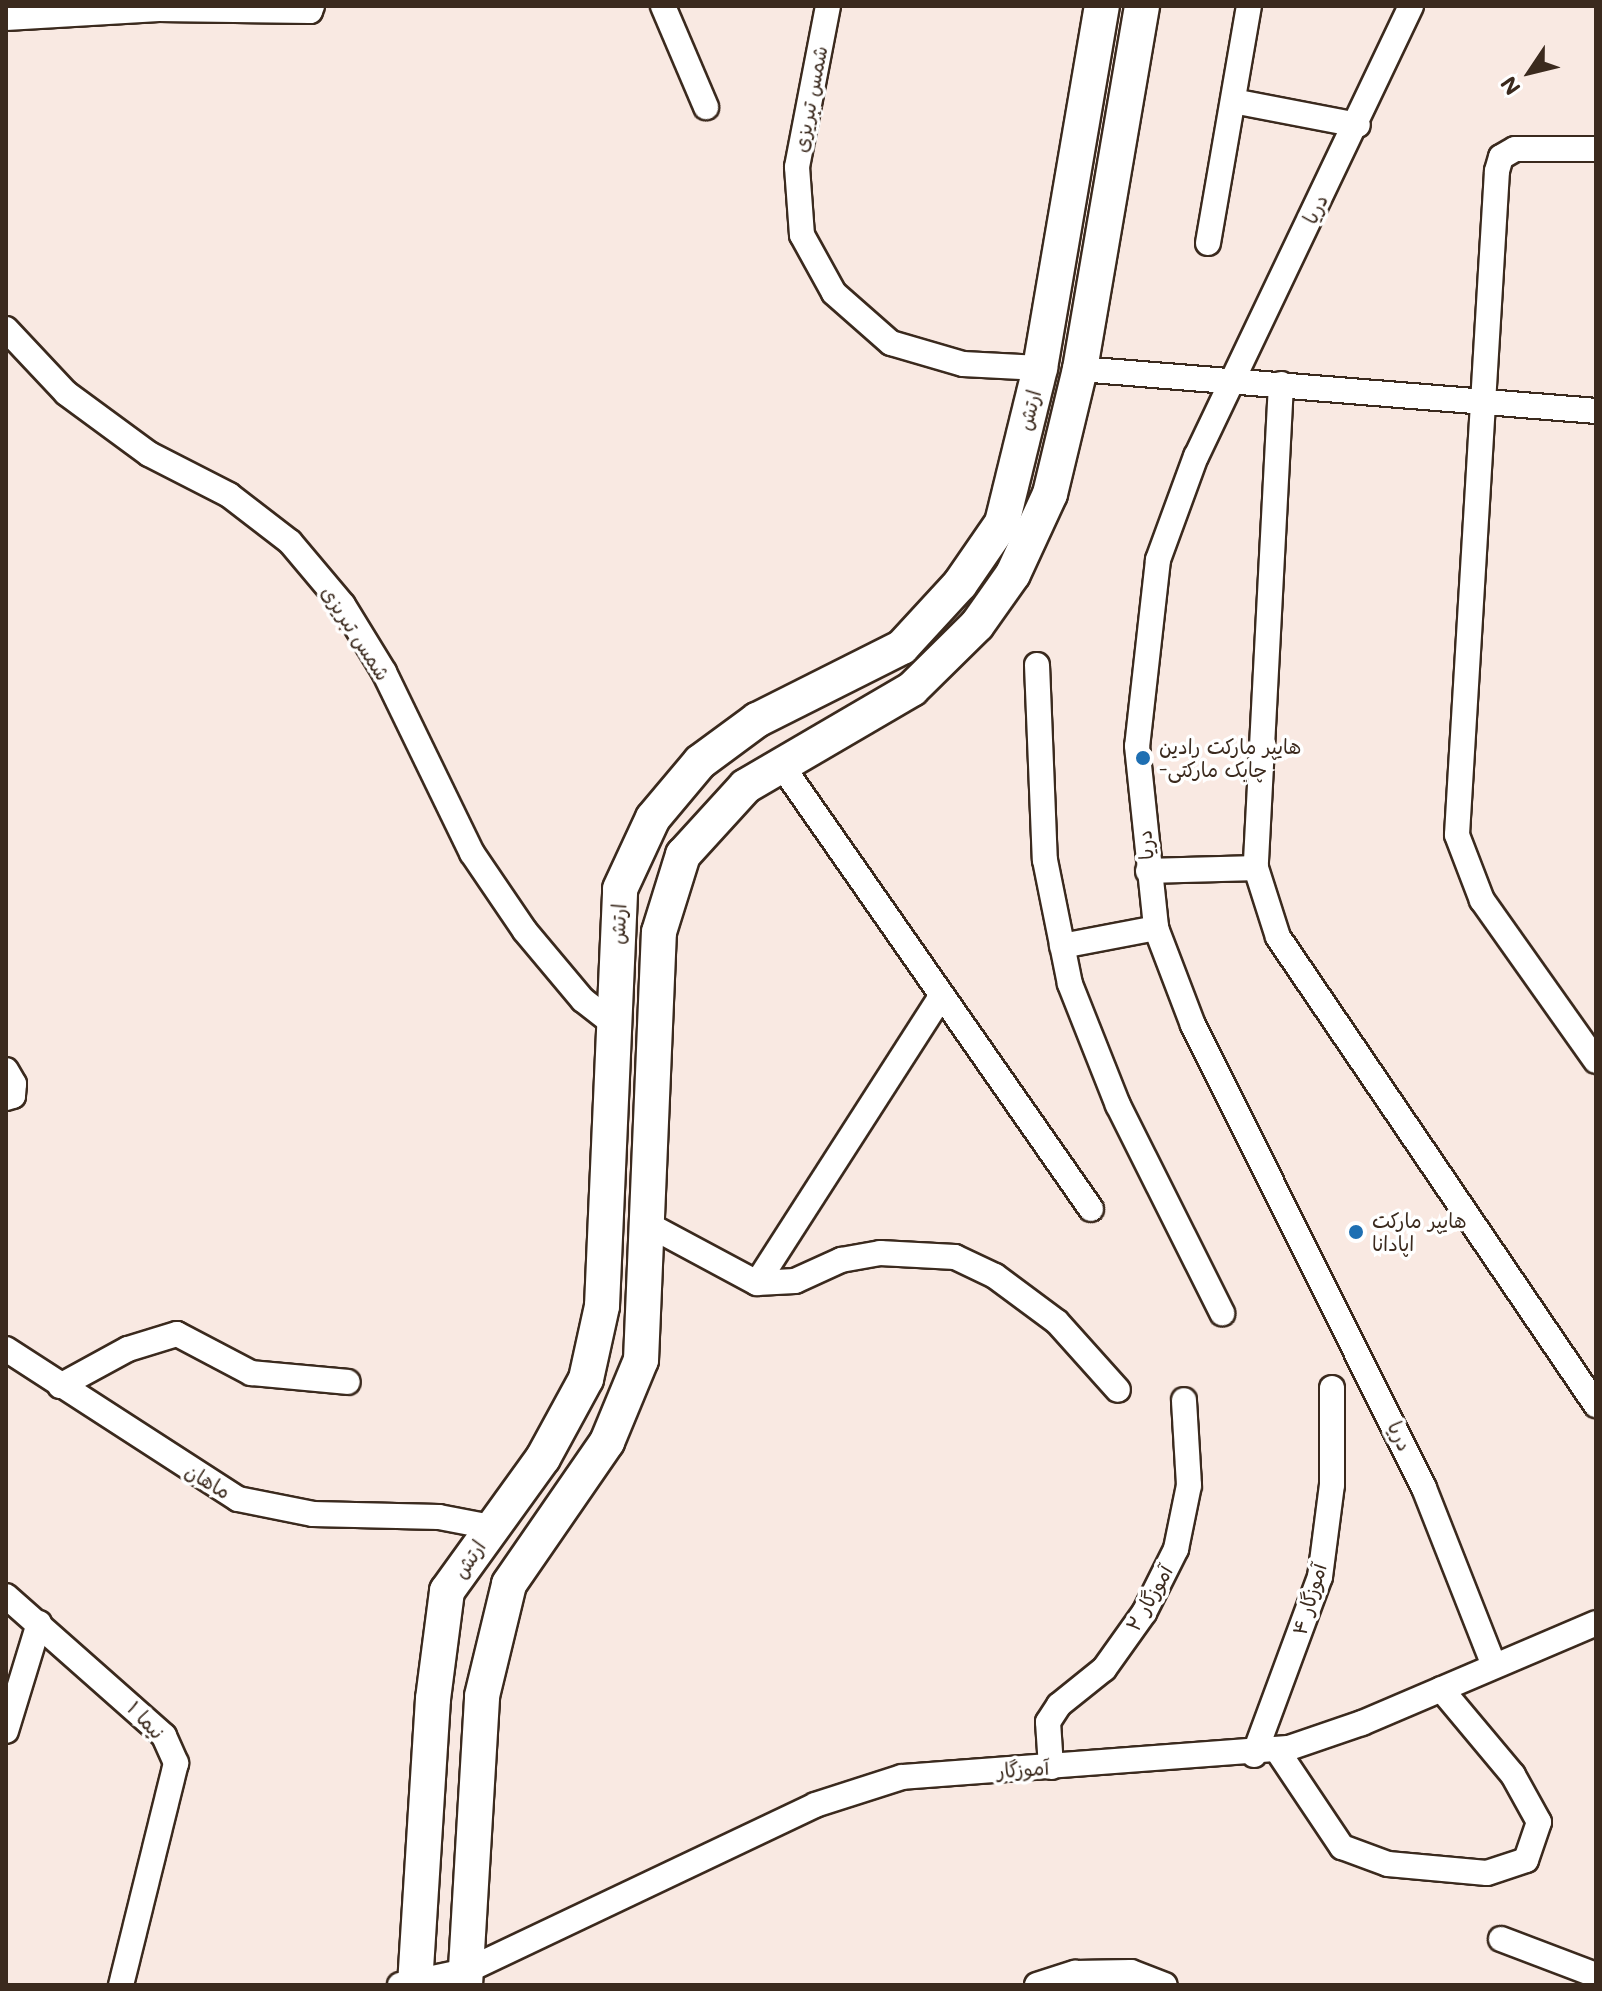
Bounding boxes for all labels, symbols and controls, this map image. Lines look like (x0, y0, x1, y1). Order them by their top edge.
north arrow (1490, 32, 1570, 112)
street label: شمس تبریزی (788, 44, 832, 154)
text: N (1493, 71, 1527, 101)
street label: دریا (1298, 190, 1332, 228)
street label: ارتش (1012, 387, 1046, 433)
street label: شمس تبریزی (317, 581, 395, 685)
place label: هایپر مارکت رادین -چابک مارکتی (1159, 734, 1301, 781)
marker: هایپر مارکت رادین -چابک مارکتی (1134, 749, 1152, 767)
street label: دریا (1132, 829, 1158, 861)
street label: ارتش (605, 903, 631, 945)
place label: هایپر مارکت اپادانا (1372, 1208, 1466, 1255)
marker: هایپر مارکت اپادانا (1347, 1223, 1365, 1241)
street label: دریا (1383, 1417, 1417, 1455)
street label: ماهان (181, 1458, 235, 1504)
street label: ارتش (448, 1535, 490, 1583)
street label: آموزگار ۴ (1287, 1560, 1331, 1638)
street label: آموزگار ۲ (1121, 1561, 1177, 1635)
street label: نیما ۱ (122, 1696, 170, 1744)
street label: آموزگار (996, 1755, 1050, 1783)

